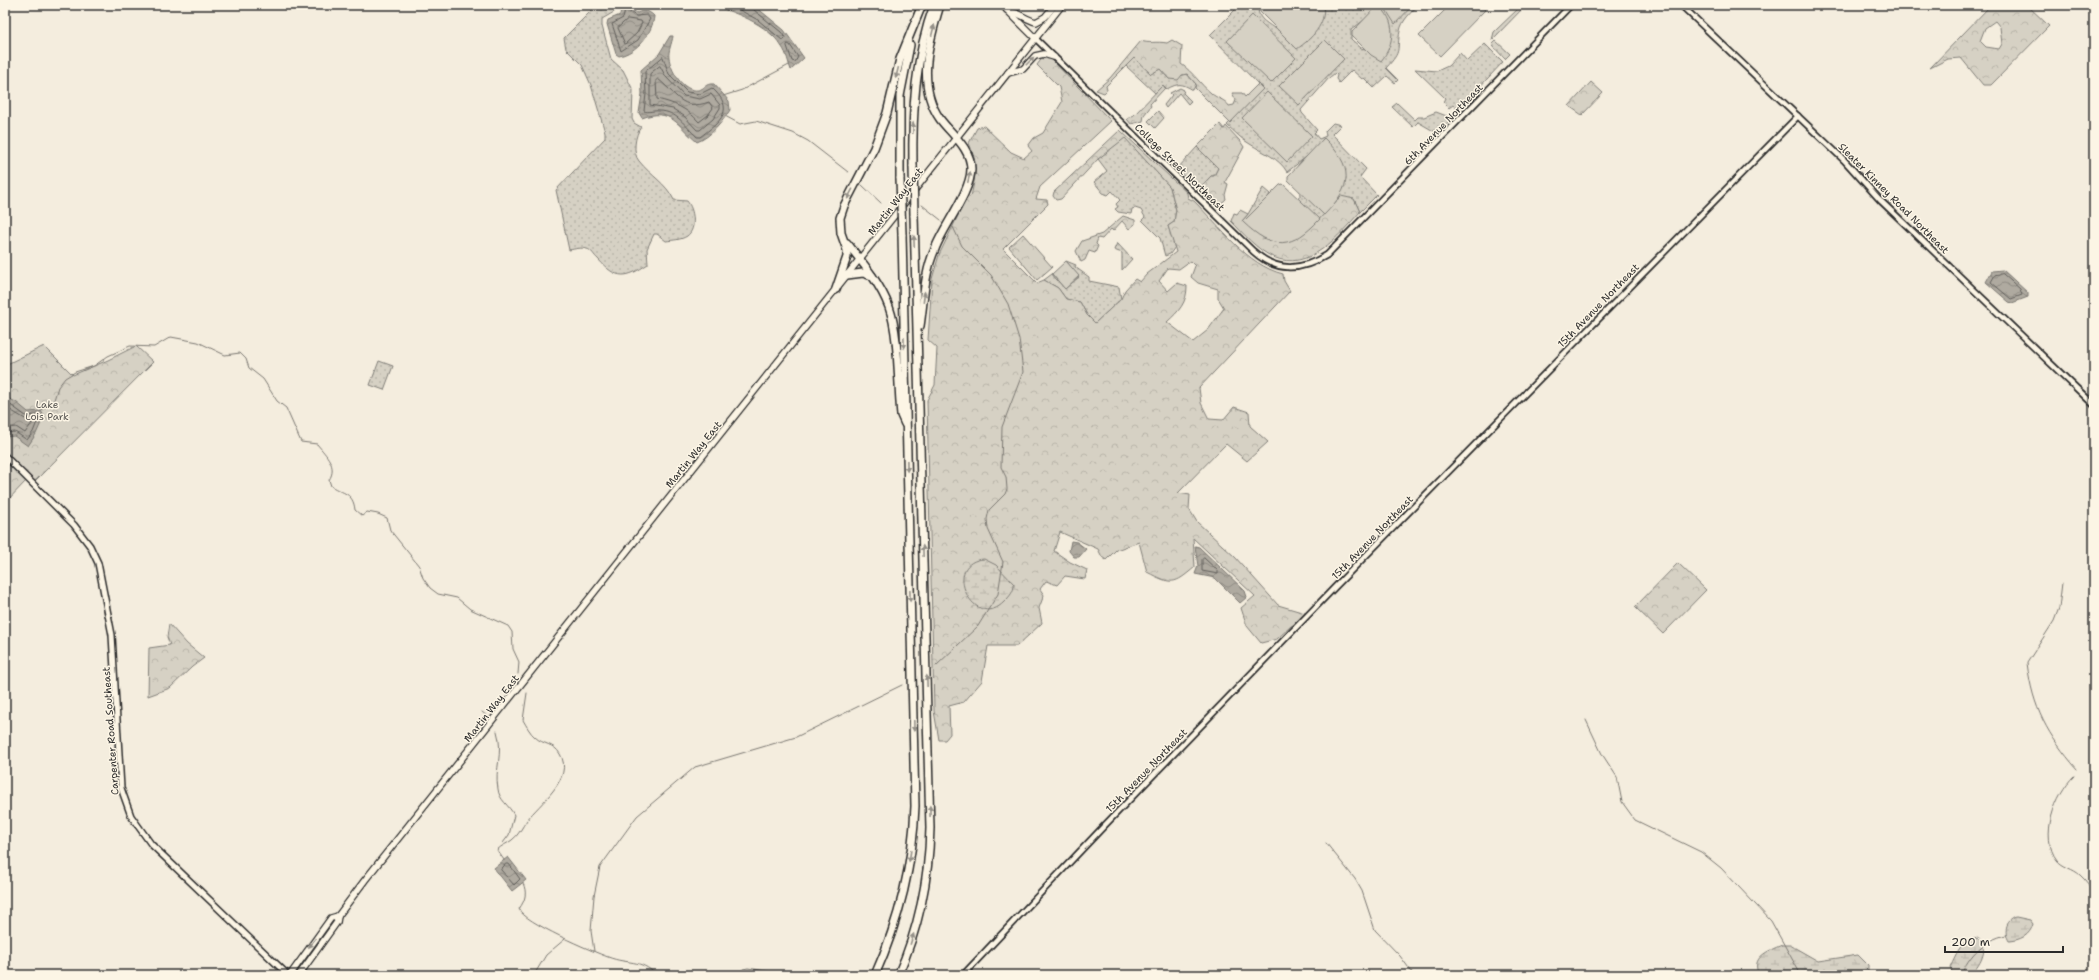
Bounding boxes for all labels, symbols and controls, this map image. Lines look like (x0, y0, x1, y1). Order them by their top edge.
one-way arrow (931, 24, 937, 37)
one-way arrow (1025, 56, 1035, 65)
one-way arrow (893, 67, 899, 80)
street label: 6th Avenue Northeast (1401, 81, 1486, 168)
street label: College Street Northeast (1132, 121, 1227, 214)
one-way arrow (910, 122, 917, 134)
street label: Sleater Kinney Road Northeast (1836, 140, 1952, 256)
street label: Martin Way East (865, 165, 926, 238)
one-way arrow (967, 171, 973, 183)
one-way arrow (847, 188, 853, 200)
one-way arrow (911, 235, 918, 247)
street label: 15th Avenue Northeast (1555, 261, 1642, 350)
one-way arrow (921, 291, 927, 304)
one-way arrow (901, 337, 907, 350)
park label: Lake Lois Park (25, 398, 69, 423)
street label: Martin Way East (662, 418, 724, 490)
one-way arrow (904, 460, 910, 473)
street label: 15th Avenue Northeast (1329, 493, 1416, 582)
one-way arrow (920, 544, 926, 557)
one-way arrow (907, 590, 914, 602)
street label: Carpenter Road Southeast (100, 666, 121, 795)
street label: Martin Way East (461, 672, 522, 745)
one-way arrow (923, 675, 930, 687)
one-way arrow (911, 720, 917, 733)
street label: 15th Avenue Northeast (1103, 726, 1190, 815)
one-way arrow (927, 804, 933, 817)
one-way arrow (907, 850, 913, 862)
scale bar (1945, 928, 2063, 954)
one-way arrow (909, 932, 915, 944)
text: 200 m (1951, 934, 1990, 950)
one-way arrow (308, 938, 316, 948)

